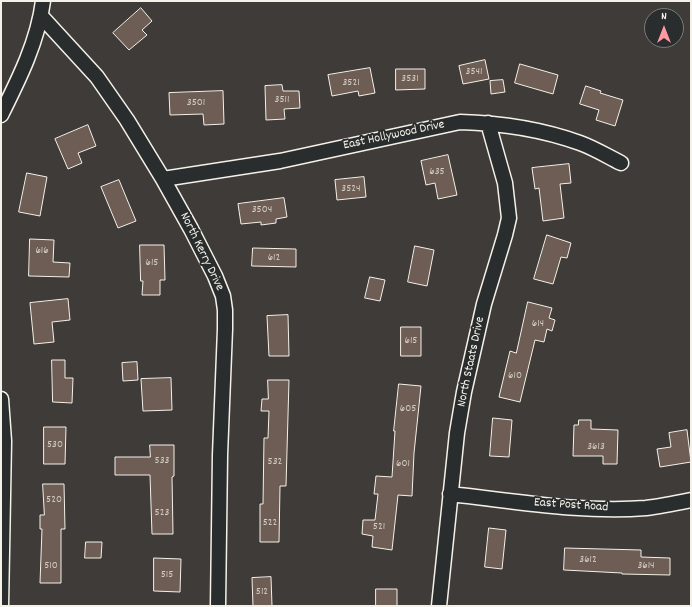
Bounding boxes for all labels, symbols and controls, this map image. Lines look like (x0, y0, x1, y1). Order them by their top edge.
north arrow (644, 8, 684, 48)
text: N (661, 9, 667, 25)
house number: 3541 (466, 65, 482, 79)
house number: 3531 (401, 72, 419, 86)
house number: 3521 (342, 76, 360, 90)
house number: 3511 (275, 93, 289, 107)
house number: 3501 (187, 96, 205, 110)
street label: East Hollywood Drive (342, 118, 446, 154)
house number: 635 (429, 165, 445, 179)
house number: 3524 (341, 182, 361, 196)
house number: 3504 (252, 203, 272, 217)
street label: North Kerry Drive (175, 210, 227, 294)
house number: 616 (35, 244, 49, 258)
house number: 612 (268, 251, 280, 265)
house number: 615 (146, 256, 158, 270)
street label: North Staats Drive (455, 315, 489, 409)
house number: 614 (532, 317, 544, 331)
house number: 615 (405, 334, 417, 348)
house number: 610 (508, 369, 522, 383)
house number: 605 (400, 402, 416, 416)
house number: 530 (47, 438, 63, 452)
house number: 3613 (587, 440, 605, 454)
house number: 533 (155, 454, 169, 468)
house number: 532 (268, 455, 282, 469)
house number: 601 (396, 457, 410, 471)
house number: 520 (46, 493, 62, 507)
street label: East Post Road (533, 496, 609, 516)
house number: 523 (155, 506, 169, 520)
house number: 522 (263, 516, 277, 530)
house number: 521 (373, 520, 385, 534)
house number: 3612 (579, 553, 597, 567)
house number: 510 (44, 559, 58, 573)
house number: 3614 (637, 559, 655, 573)
house number: 515 (161, 568, 173, 582)
house number: 512 (256, 585, 268, 599)

